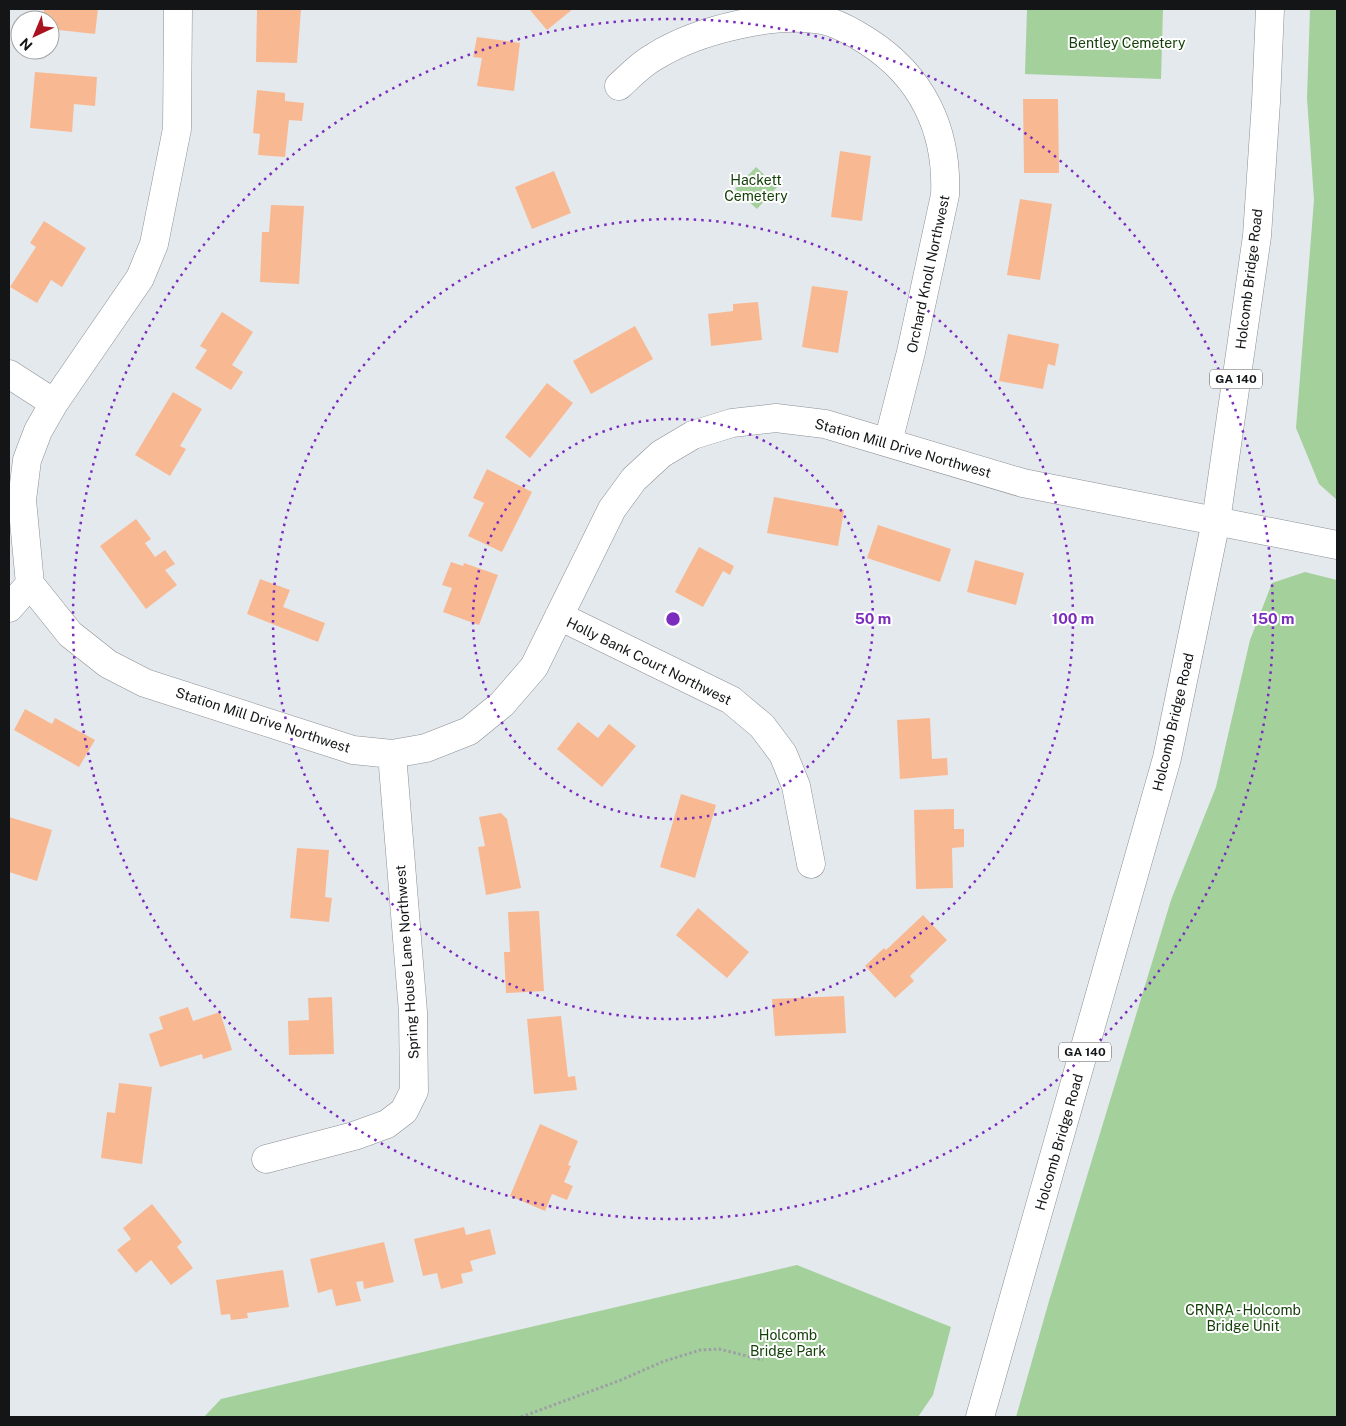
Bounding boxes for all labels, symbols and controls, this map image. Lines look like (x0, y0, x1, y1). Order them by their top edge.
north arrow (10, 10, 60, 60)
text: N (16, 35, 35, 54)
park label: Bentley Cemetery (1069, 35, 1186, 51)
park label: Hackett Cemetery (724, 172, 788, 204)
street label: Orchard Knoll Northwest (903, 194, 953, 354)
street label: Holcomb Bridge Road (1232, 208, 1266, 350)
road number: GA 140 (1210, 369, 1262, 388)
street label: Station Mill Drive Northwest (813, 415, 993, 481)
centre of rings (664, 610, 682, 628)
text: 50 m (855, 610, 891, 627)
text: 100 m (1052, 610, 1094, 627)
text: 150 m (1251, 610, 1295, 627)
street label: Holly Bank Court Northwest (564, 614, 734, 708)
street label: Holcomb Bridge Road (1149, 651, 1197, 793)
street label: Station Mill Drive Northwest (174, 684, 352, 756)
street label: Spring House Lane Northwest (392, 864, 422, 1060)
road number: GA 140 (1059, 1042, 1111, 1062)
street label: Holcomb Bridge Road (1032, 1072, 1086, 1212)
park label: CRNRA - Holcomb Bridge Unit (1185, 1302, 1301, 1334)
park label: Holcomb Bridge Park (750, 1327, 826, 1359)

